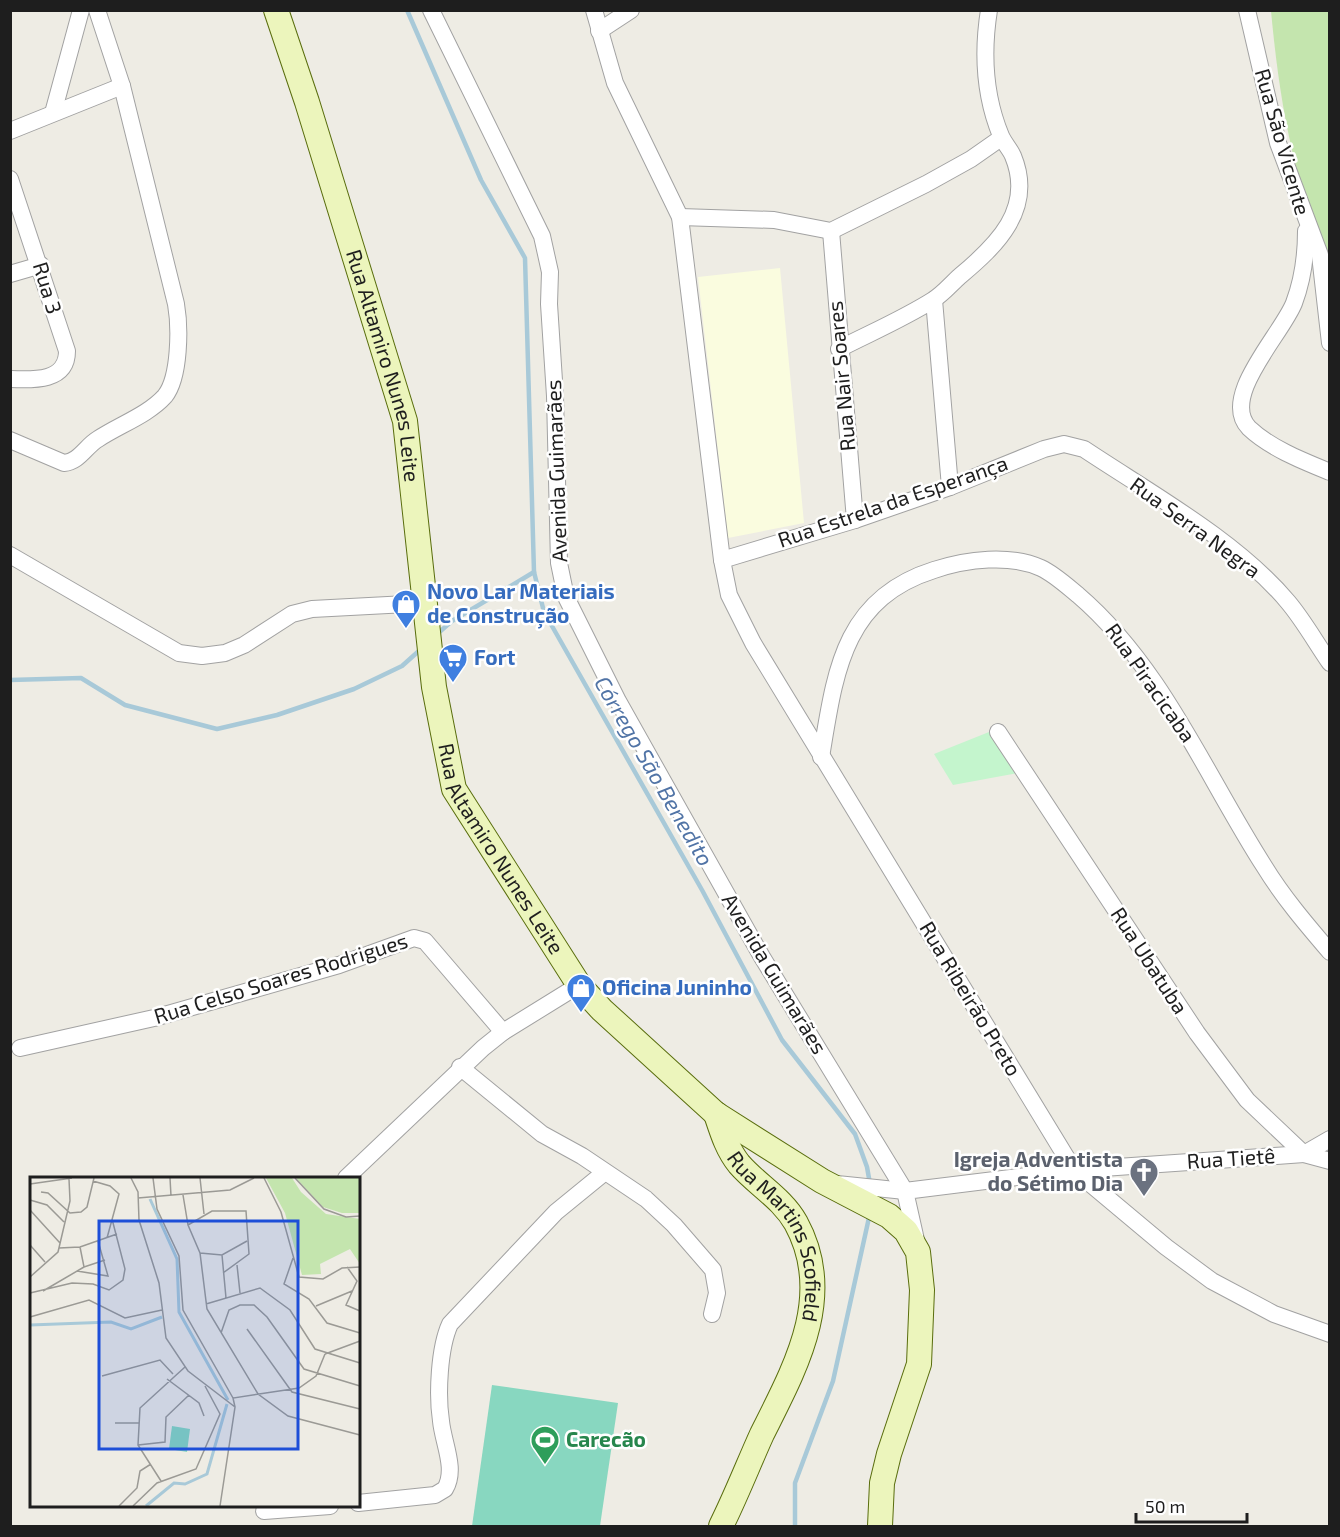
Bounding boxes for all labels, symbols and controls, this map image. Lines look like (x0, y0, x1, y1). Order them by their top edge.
street label: Rua São Vicente (1251, 65, 1316, 218)
street label: Rua Altamiro Nunes Leite (342, 246, 426, 483)
street label: Rua 3 (29, 259, 68, 316)
street label: Rua Nair Soares (821, 300, 860, 452)
street label: Avenida Guimarães (540, 379, 571, 563)
street label: Rua Estrela da Esperança (774, 449, 1011, 554)
street label: Rua Serra Negra (1126, 471, 1266, 582)
place label: Novo Lar Materiais de Construção (427, 578, 615, 629)
shop icon: Novo Lar Materiais de Construção (390, 588, 422, 630)
street label: Rua Piracicaba (1101, 618, 1201, 746)
supermarket icon: Fort (437, 642, 469, 684)
place label: Fort (474, 644, 516, 669)
water label: Córrego São Benedito (590, 671, 720, 870)
street label: Rua Altamiro Nunes Leite (434, 741, 570, 958)
street label: Avenida Guimarães (718, 888, 833, 1058)
street label: Rua Ubatuba (1107, 902, 1194, 1018)
street label: Rua Ribeirão Preto (915, 916, 1027, 1080)
street label: Rua Celso Soares Rodrigues (151, 927, 410, 1028)
shop icon: Oficina Juninho (565, 972, 597, 1014)
place label: Oficina Juninho (602, 974, 752, 999)
street label: Rua Tietê (1186, 1142, 1276, 1173)
street label: Rua Martins Scofield (723, 1146, 827, 1324)
place label: Igreja Adventista do Sétimo Dia (954, 1146, 1123, 1195)
church icon: Igreja Adventista do Sétimo Dia (1128, 1156, 1160, 1198)
inset map (30, 1177, 360, 1507)
sports icon: Carecão (529, 1424, 561, 1466)
place label: Carecão (566, 1426, 646, 1451)
scale bar (1136, 1486, 1247, 1524)
text: 50 m (1145, 1495, 1185, 1517)

